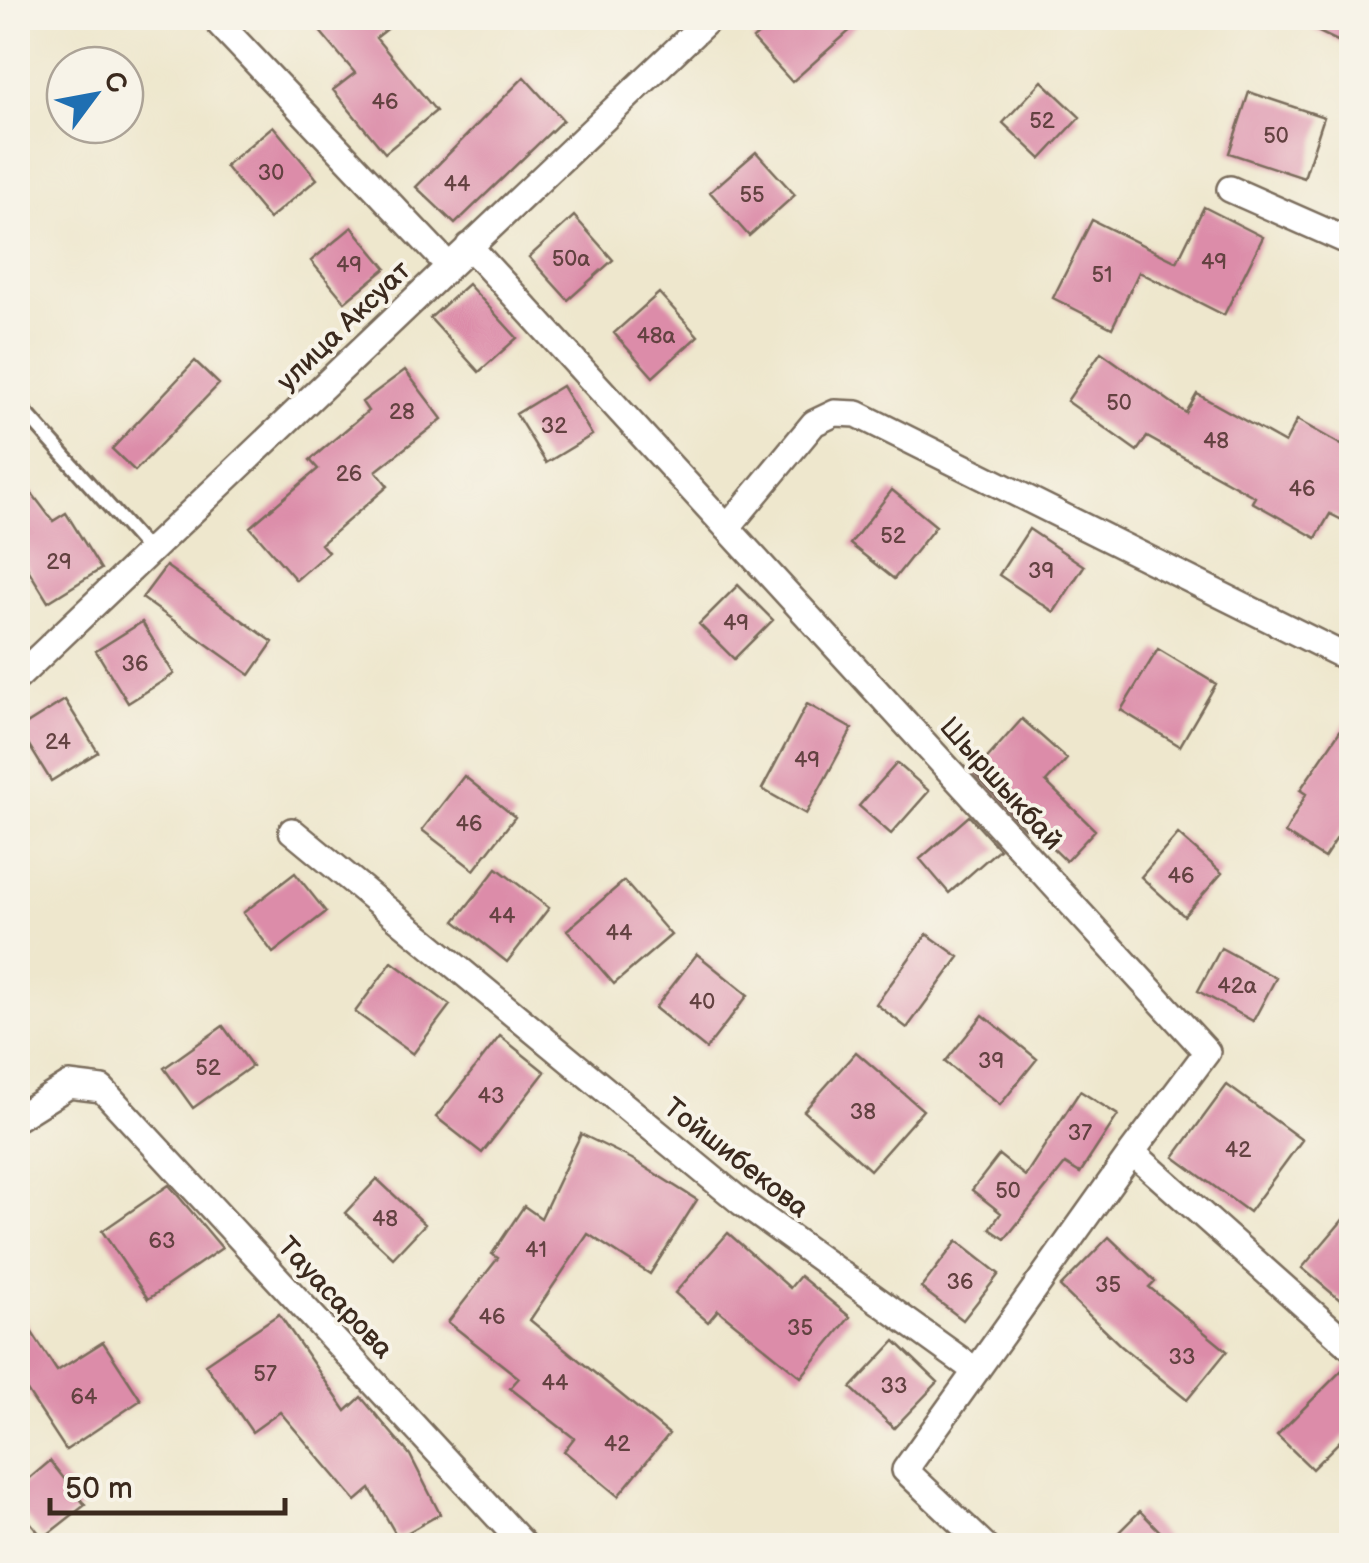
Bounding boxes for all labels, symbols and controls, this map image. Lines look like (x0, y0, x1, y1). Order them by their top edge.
north arrow (45, 45, 145, 145)
text: С (96, 66, 134, 100)
house number: 46 (372, 89, 398, 116)
house number: 52 (1029, 108, 1055, 135)
house number: 50 (1263, 123, 1289, 150)
house number: 30 (258, 160, 284, 187)
house number: 44 (444, 171, 471, 198)
house number: 55 (739, 182, 765, 209)
house number: 50а (552, 246, 590, 273)
house number: 49 (1201, 249, 1227, 276)
house number: 49 (336, 252, 362, 279)
street label: улица Аксуат (270, 254, 418, 398)
house number: 51 (1091, 262, 1113, 289)
house number: 48а (636, 323, 676, 350)
house number: 50 (1106, 390, 1132, 417)
house number: 28 (389, 399, 415, 426)
house number: 32 (541, 413, 567, 440)
house number: 48 (1203, 428, 1229, 455)
house number: 26 (336, 461, 362, 488)
house number: 46 (1289, 476, 1315, 503)
house number: 52 (880, 523, 906, 550)
house number: 29 (46, 549, 72, 576)
house number: 39 (1028, 558, 1054, 585)
house number: 49 (723, 610, 749, 637)
house number: 36 (122, 651, 148, 678)
street label: Шыршыкбай (933, 711, 1069, 857)
house number: 24 (45, 729, 72, 756)
house number: 49 (794, 747, 820, 774)
house number: 46 (456, 811, 482, 838)
house number: 46 (1168, 863, 1194, 890)
house number: 44 (489, 903, 516, 930)
house number: 44 (606, 920, 633, 947)
house number: 42а (1217, 973, 1257, 1000)
house number: 40 (689, 989, 715, 1016)
house number: 39 (978, 1048, 1004, 1075)
house number: 52 (195, 1055, 221, 1082)
house number: 43 (478, 1083, 504, 1110)
street label: Тойшибекова (657, 1091, 816, 1225)
house number: 38 (850, 1099, 876, 1126)
house number: 37 (1068, 1120, 1092, 1147)
house number: 42 (1225, 1137, 1251, 1164)
house number: 50 (995, 1178, 1021, 1205)
house number: 48 (372, 1206, 398, 1233)
house number: 63 (149, 1228, 175, 1255)
street label: Тауасарова (270, 1230, 400, 1366)
house number: 41 (525, 1237, 547, 1264)
house number: 36 (947, 1269, 973, 1296)
house number: 35 (1095, 1272, 1121, 1299)
house number: 46 (479, 1304, 505, 1331)
house number: 35 (787, 1315, 813, 1342)
house number: 33 (1168, 1344, 1196, 1371)
house number: 57 (253, 1361, 277, 1388)
house number: 44 (542, 1370, 569, 1397)
house number: 33 (880, 1373, 908, 1400)
house number: 64 (71, 1384, 98, 1411)
house number: 42 (604, 1431, 630, 1458)
scale bar (50, 1453, 285, 1515)
text: 50 m (65, 1471, 133, 1507)

